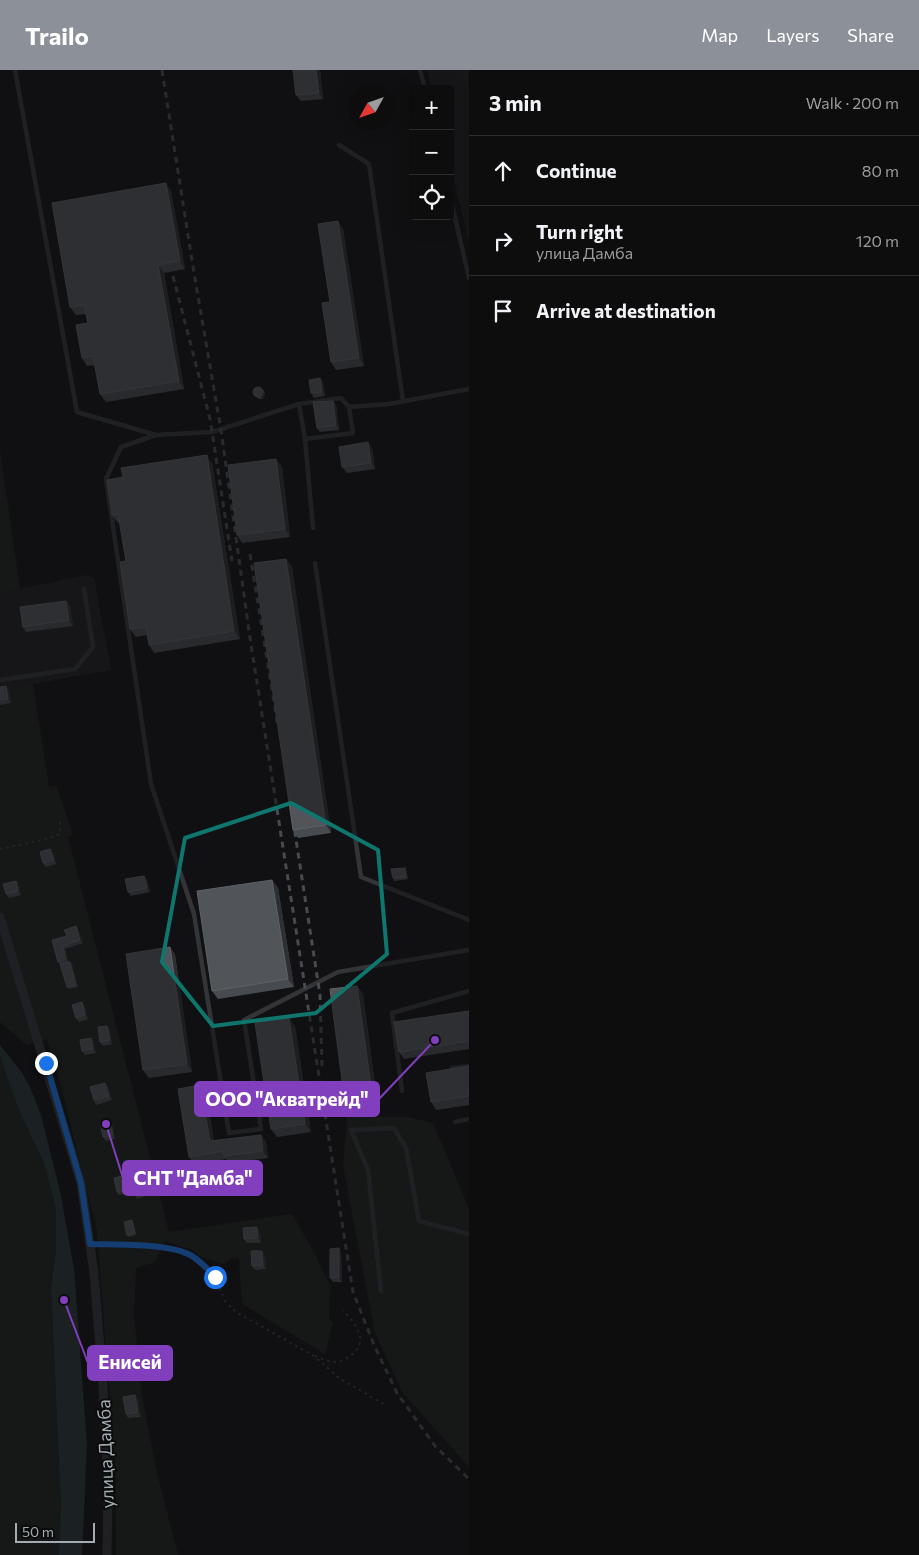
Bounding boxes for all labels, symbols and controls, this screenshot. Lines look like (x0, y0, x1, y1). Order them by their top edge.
text: Trailo (25, 21, 89, 50)
text: Map (701, 24, 738, 46)
text: Layers (766, 24, 819, 46)
text: Share (847, 24, 894, 46)
north arrow (349, 85, 394, 130)
map controls (409, 85, 454, 220)
button: + (409, 85, 454, 130)
text: 3 min (489, 90, 542, 115)
text: Walk · 200 m (806, 93, 899, 112)
button: − (409, 130, 454, 175)
icon: ahead (489, 157, 517, 185)
text: Continue (536, 159, 616, 182)
text: 80 m (862, 161, 899, 180)
button: locate (409, 175, 454, 220)
text: Turn right (536, 220, 623, 243)
icon: right (489, 227, 517, 255)
text: 120 m (856, 231, 899, 250)
text: улица Дамба (536, 243, 633, 262)
icon: arrive (489, 297, 517, 325)
text: Arrive at destination (536, 299, 716, 322)
route end (35, 1052, 58, 1075)
callout: ООО "Акватрейд" (195, 1082, 379, 1116)
text: ООО "Акватрейд" (205, 1087, 369, 1110)
callout: СНТ "Дамба" (123, 1161, 262, 1195)
text: СНТ "Дамба" (133, 1166, 253, 1189)
route start (204, 1266, 227, 1289)
callout: Енисей (88, 1346, 172, 1380)
text: Енисей (98, 1350, 162, 1373)
street label: улица Дамба (92, 1399, 118, 1509)
scale bar (15, 1520, 95, 1543)
text: 50 m (22, 1523, 54, 1540)

